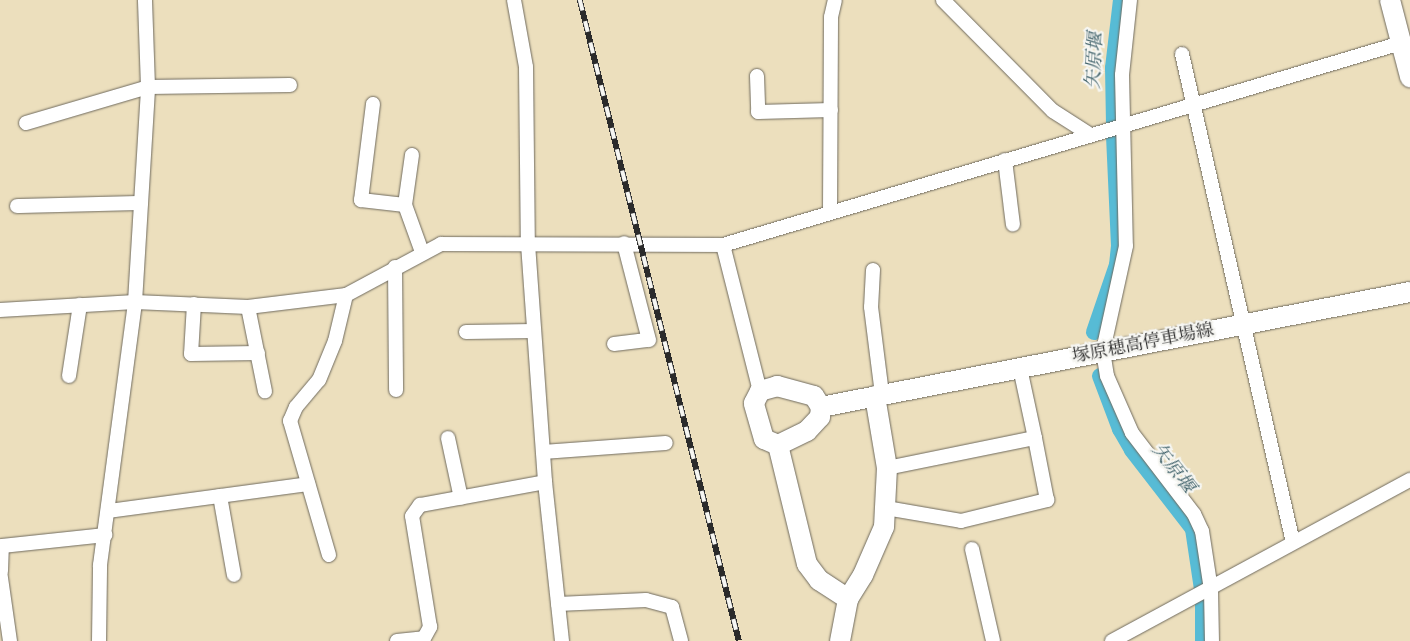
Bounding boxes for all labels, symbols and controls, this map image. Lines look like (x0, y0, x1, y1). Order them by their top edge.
water label: 矢原堰 (1083, 32, 1109, 90)
street label: 塚原穂高停車場線 (1070, 320, 1216, 368)
water label: 矢原堰 (1145, 440, 1199, 498)

